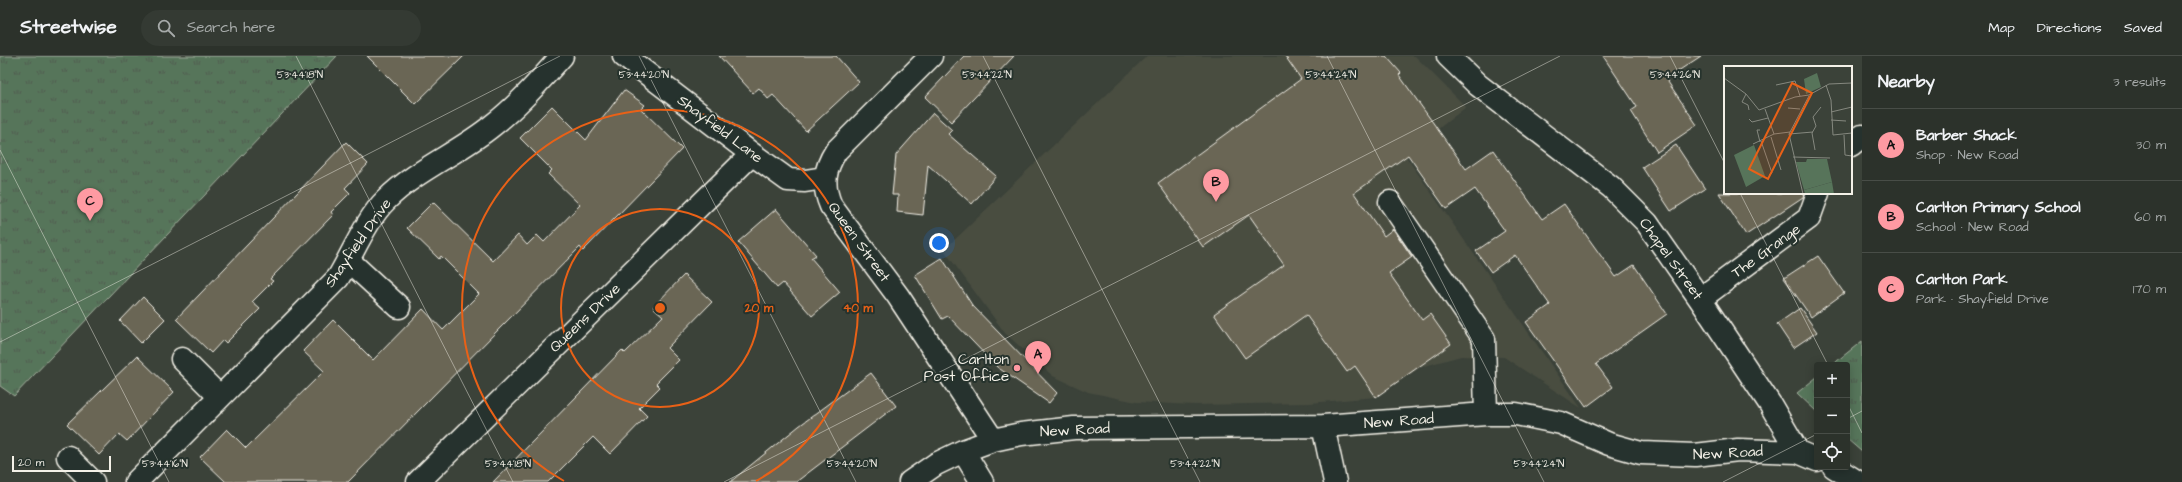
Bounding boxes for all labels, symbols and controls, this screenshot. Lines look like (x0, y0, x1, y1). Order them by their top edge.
search box (141, 10, 421, 46)
text: Streetwise (20, 14, 117, 41)
icon: search (155, 17, 177, 39)
text: Search here (187, 17, 275, 38)
text: Map (1988, 18, 2015, 38)
text: Directions (2037, 18, 2102, 38)
text: Saved (2124, 18, 2162, 38)
inset map (1724, 66, 1852, 194)
text: 53°44'18"N (277, 68, 323, 82)
text: 53°44'20"N (619, 68, 669, 82)
text: 53°44'22"N (962, 68, 1012, 82)
text: 53°44'24"N (1306, 68, 1356, 82)
text: 53°44'26"N (1650, 68, 1700, 82)
text: Nearby (1878, 70, 1935, 94)
text: 3 results (2113, 73, 2166, 91)
street label: Shayfield Lane (672, 90, 767, 169)
text: Barber Shack (1916, 125, 2017, 146)
text: A (1887, 136, 1895, 154)
text: 30 m (2136, 136, 2166, 154)
text: Shop · New Road (1916, 146, 2018, 164)
pin: B (1203, 169, 1229, 202)
pin: C (77, 188, 103, 221)
street label: Shayfield Drive (319, 194, 397, 292)
text: Carlton Primary School (1916, 197, 2081, 218)
street label: Queen Street (823, 198, 895, 286)
text: B (1886, 208, 1896, 226)
text: 60 m (2134, 208, 2166, 226)
street label: Chapel Street (1634, 214, 1708, 304)
text: School · New Road (1916, 218, 2029, 236)
street label: The Grange (1727, 219, 1805, 284)
your location (929, 233, 949, 253)
text: Carlton Park (1916, 269, 2008, 290)
street label: Queens Drive (545, 279, 625, 357)
text: C (1886, 280, 1896, 298)
text: 170 m (2133, 280, 2166, 298)
text: Park · Shayfield Drive (1916, 290, 2049, 308)
text: 20 m (744, 300, 774, 317)
text: 40 m (843, 300, 874, 317)
centre of rings (653, 301, 667, 315)
pin: A (1025, 341, 1051, 374)
place label: Carlton Post Office (924, 349, 1009, 387)
map controls (1814, 362, 1850, 470)
button: + (1814, 362, 1850, 398)
marker: Carlton Post Office (1012, 363, 1022, 373)
button: − (1814, 398, 1850, 434)
street label: New Road (1363, 408, 1435, 434)
street label: New Road (1039, 418, 1111, 442)
button: locate (1814, 434, 1850, 470)
street label: New Road (1692, 441, 1764, 465)
scale bar (12, 454, 111, 473)
text: 20 m (18, 455, 44, 470)
text: 53°44'16"N (142, 457, 188, 471)
text: 53°44'18"N (485, 457, 531, 471)
text: 53°44'20"N (827, 457, 877, 471)
text: 53°44'22"N (1170, 457, 1220, 471)
text: 53°44'24"N (1514, 457, 1564, 471)

